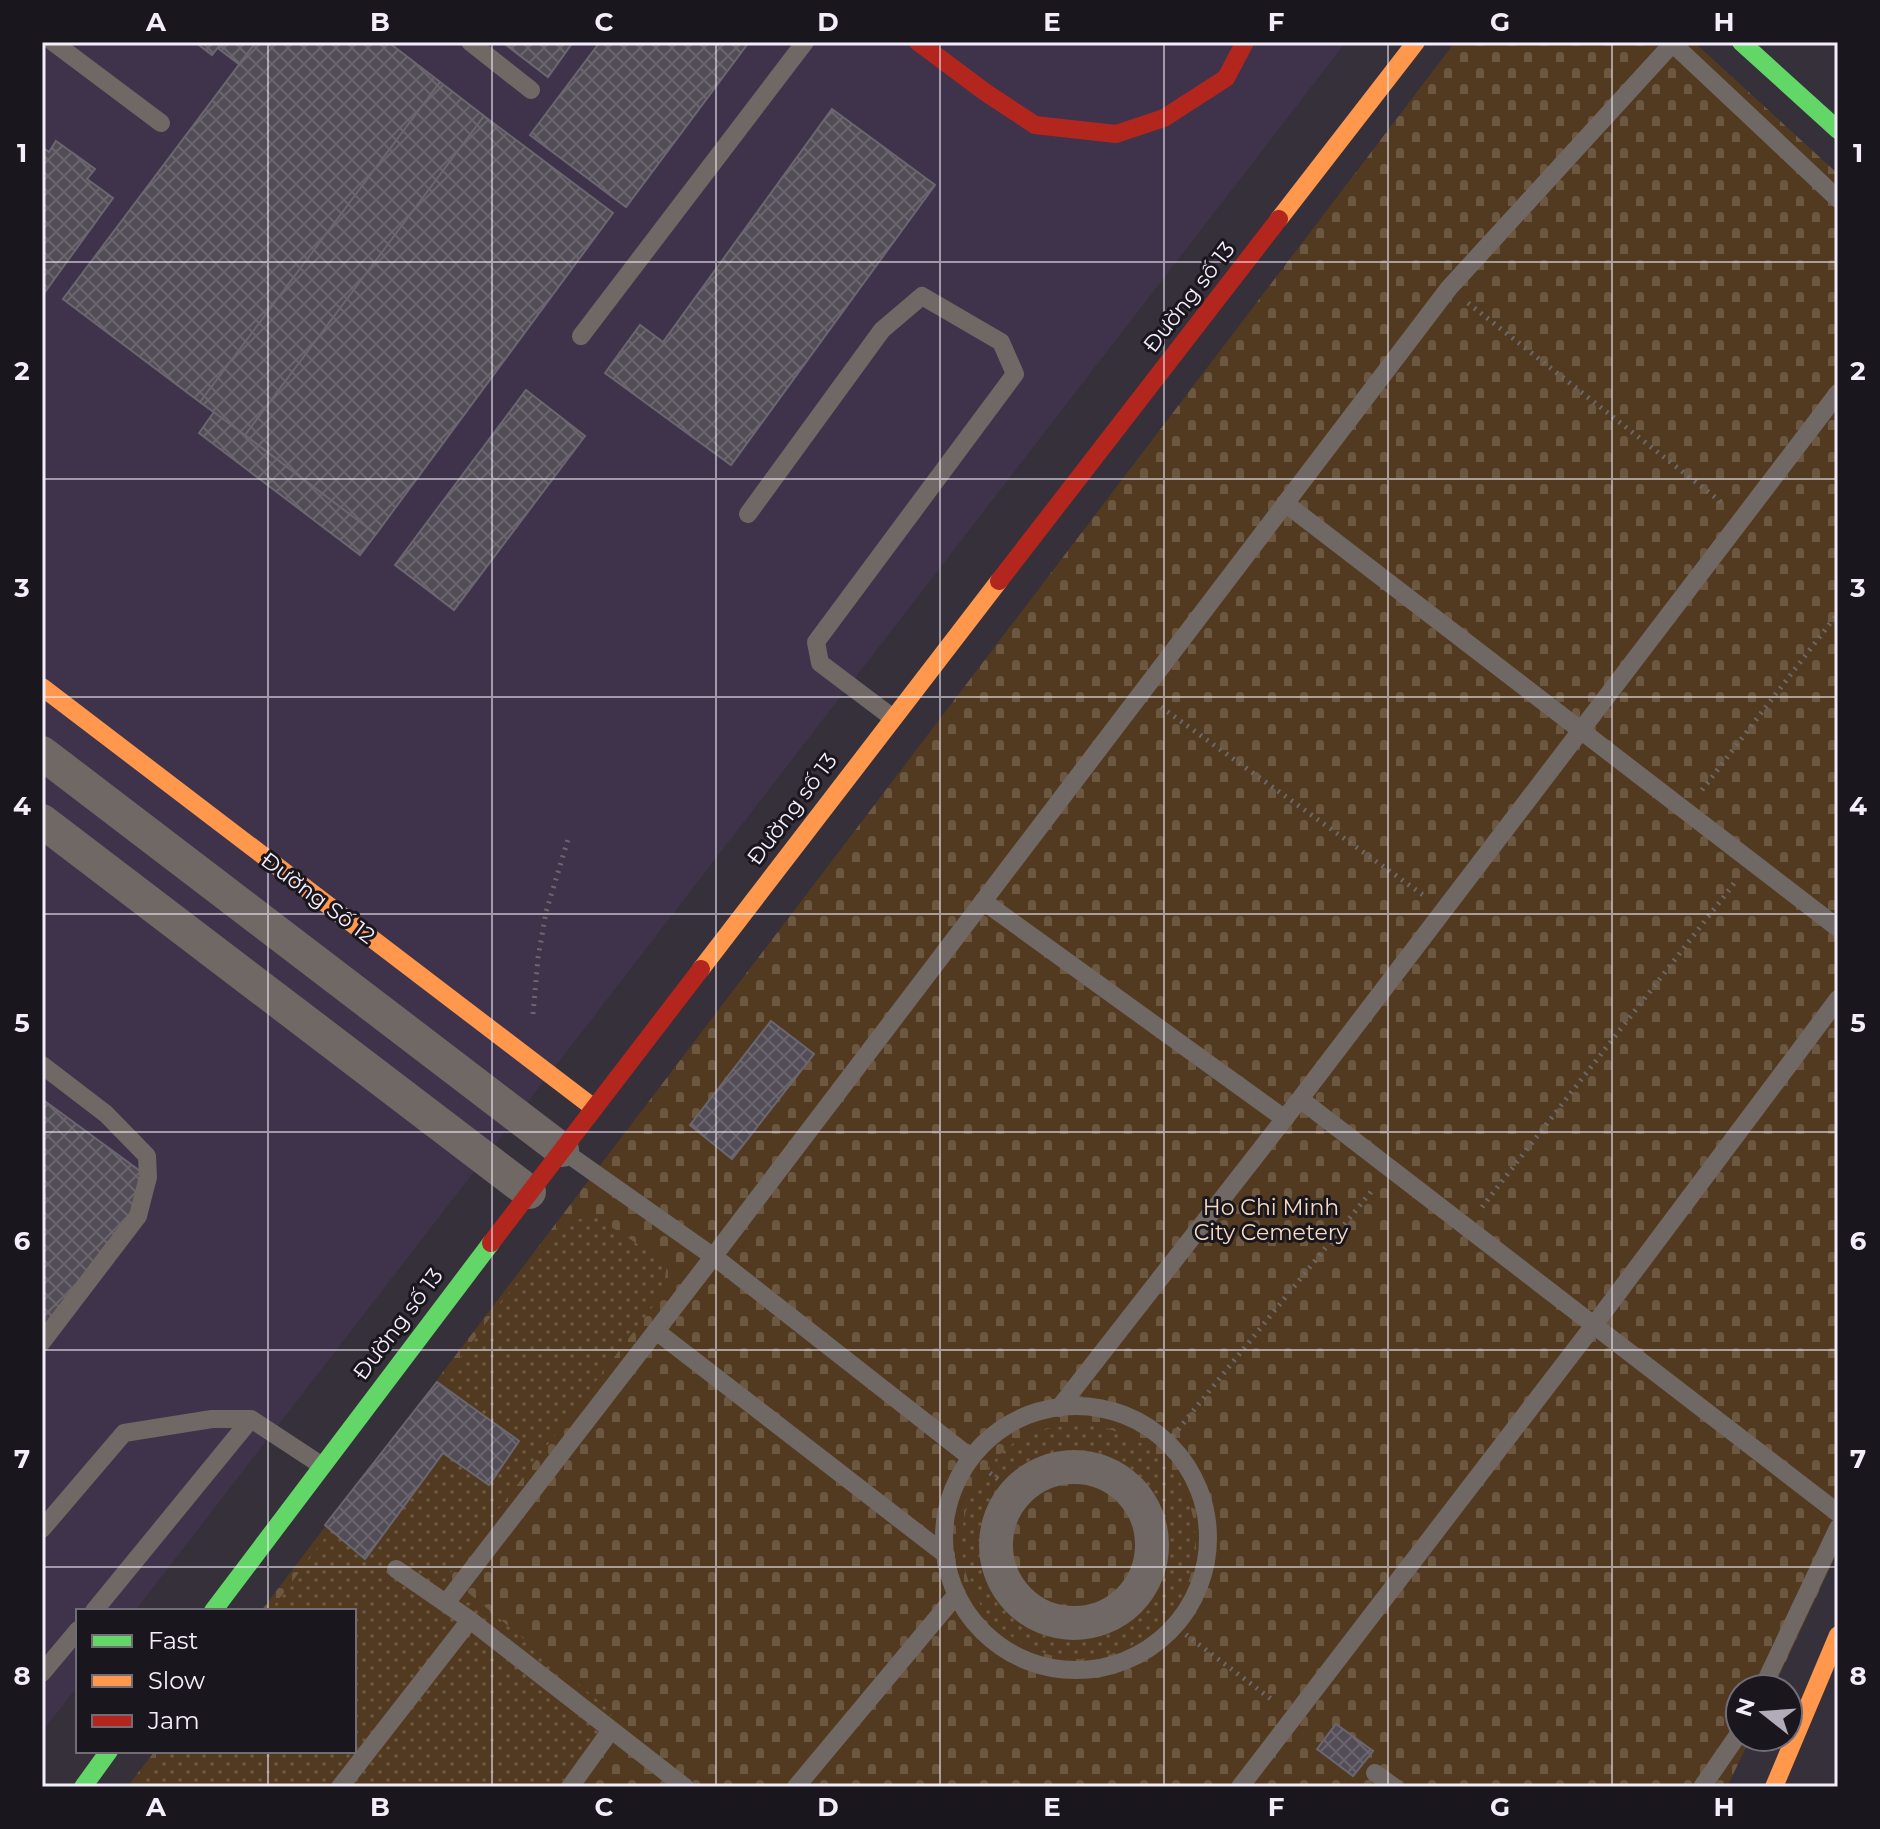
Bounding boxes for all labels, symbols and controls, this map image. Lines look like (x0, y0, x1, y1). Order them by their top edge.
text: A (145, 6, 167, 38)
text: B (370, 6, 390, 38)
text: C (595, 6, 614, 38)
text: D (817, 6, 839, 38)
text: E (1043, 6, 1061, 38)
text: F (1268, 6, 1284, 38)
text: G (1490, 6, 1510, 38)
text: H (1713, 6, 1735, 38)
text: 1 (17, 137, 27, 169)
text: 1 (1853, 137, 1863, 169)
street label: Đường số 13 (1137, 236, 1241, 358)
text: 2 (14, 355, 30, 387)
text: 2 (1850, 355, 1866, 387)
text: 3 (13, 572, 30, 604)
text: 3 (1849, 572, 1866, 604)
street label: Đường số 13 (741, 748, 843, 870)
text: 4 (13, 790, 31, 822)
text: 4 (1849, 790, 1867, 822)
street label: Đường Số 12 (256, 846, 380, 950)
text: 5 (14, 1007, 30, 1039)
text: 5 (1850, 1007, 1866, 1039)
park label: Ho Chi Minh City Cemetery (1194, 1194, 1348, 1246)
text: 6 (14, 1225, 31, 1257)
text: 6 (1850, 1225, 1867, 1257)
street label: Đường số 13 (347, 1263, 449, 1385)
text: 7 (14, 1443, 30, 1475)
text: 7 (1850, 1443, 1866, 1475)
legend (76, 1609, 356, 1753)
text: Fast (148, 1626, 199, 1655)
text: 8 (13, 1660, 31, 1692)
text: 8 (1849, 1660, 1867, 1692)
text: Slow (148, 1666, 205, 1695)
north arrow (1724, 1673, 1804, 1753)
text: N (1730, 1695, 1761, 1720)
text: Jam (147, 1706, 200, 1735)
text: A (145, 1791, 167, 1823)
text: B (370, 1791, 390, 1823)
text: C (595, 1791, 614, 1823)
text: D (817, 1791, 839, 1823)
text: E (1043, 1791, 1061, 1823)
text: F (1268, 1791, 1284, 1823)
text: G (1490, 1791, 1510, 1823)
text: H (1713, 1791, 1735, 1823)

